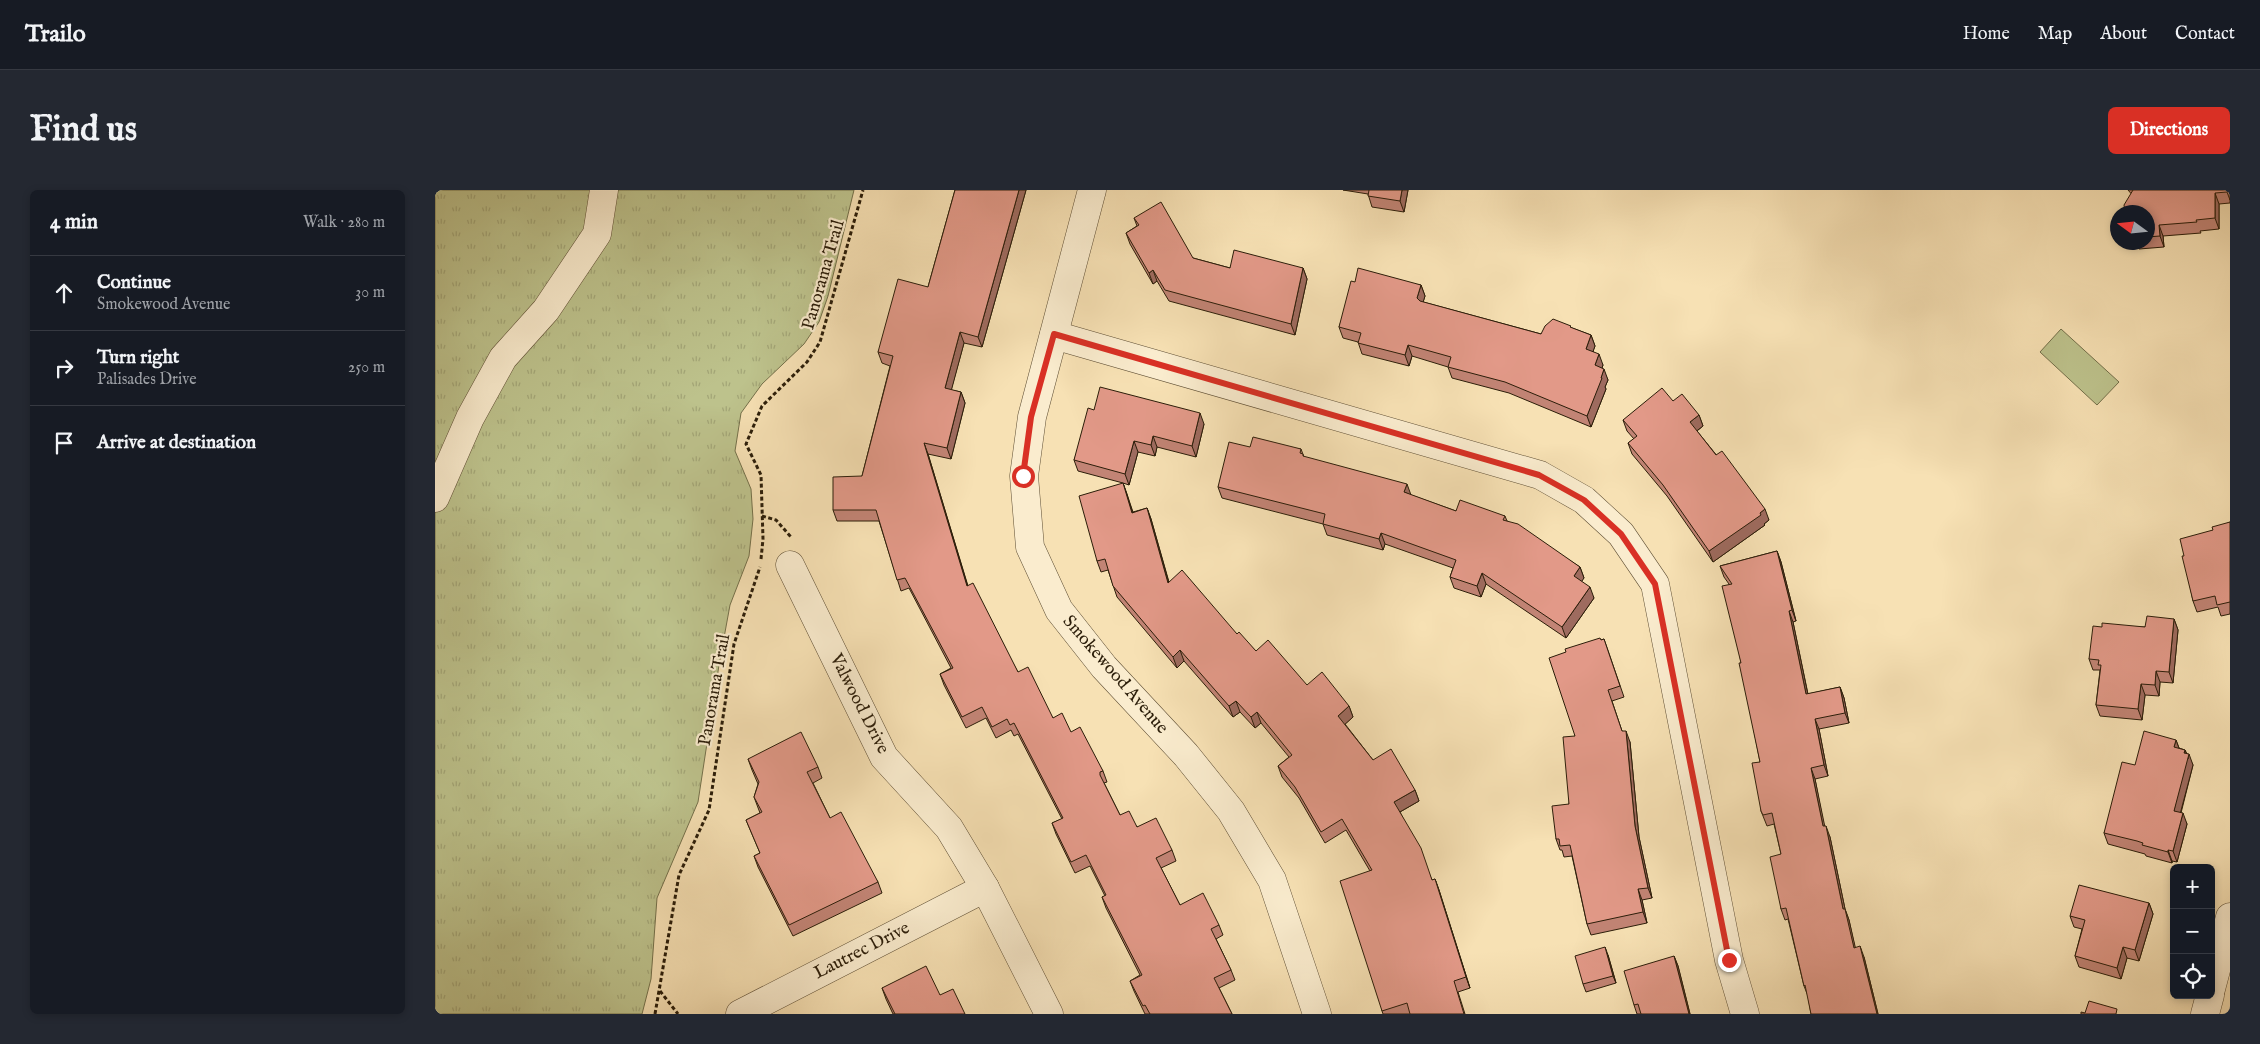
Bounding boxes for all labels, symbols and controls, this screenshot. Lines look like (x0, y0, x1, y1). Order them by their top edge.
text: Trailo (25, 19, 86, 50)
text: Home (1963, 23, 2010, 46)
text: Map (2038, 23, 2072, 46)
text: About (2100, 23, 2147, 46)
text: Contact (2175, 23, 2235, 46)
button: Directions (2108, 107, 2230, 154)
text: Find us (30, 108, 137, 153)
north arrow (2110, 205, 2155, 250)
text: 4 min (50, 209, 98, 236)
text: Walk · 280 m (303, 213, 385, 233)
street label: Panorama Trail (797, 217, 851, 333)
text: Continue (97, 271, 171, 295)
icon: ahead (50, 279, 78, 307)
text: 30 m (355, 283, 385, 303)
text: Smokewood Avenue (97, 295, 230, 315)
text: Turn right (97, 346, 179, 370)
icon: right (50, 354, 78, 382)
text: 250 m (348, 358, 385, 378)
text: Palisades Drive (97, 370, 197, 390)
icon: arrive (50, 429, 78, 457)
text: Arrive at destination (97, 431, 256, 455)
route start (1012, 465, 1035, 488)
street label: Smokewood Avenue (1057, 611, 1173, 739)
street label: Panorama Trail (694, 632, 736, 748)
street label: Valwood Drive (823, 649, 894, 758)
map controls (2170, 864, 2215, 999)
button: + (2170, 864, 2215, 909)
button: − (2170, 909, 2215, 954)
street label: Lautrec Drive (810, 917, 914, 985)
route end (1718, 949, 1741, 972)
button: locate (2170, 954, 2215, 999)

